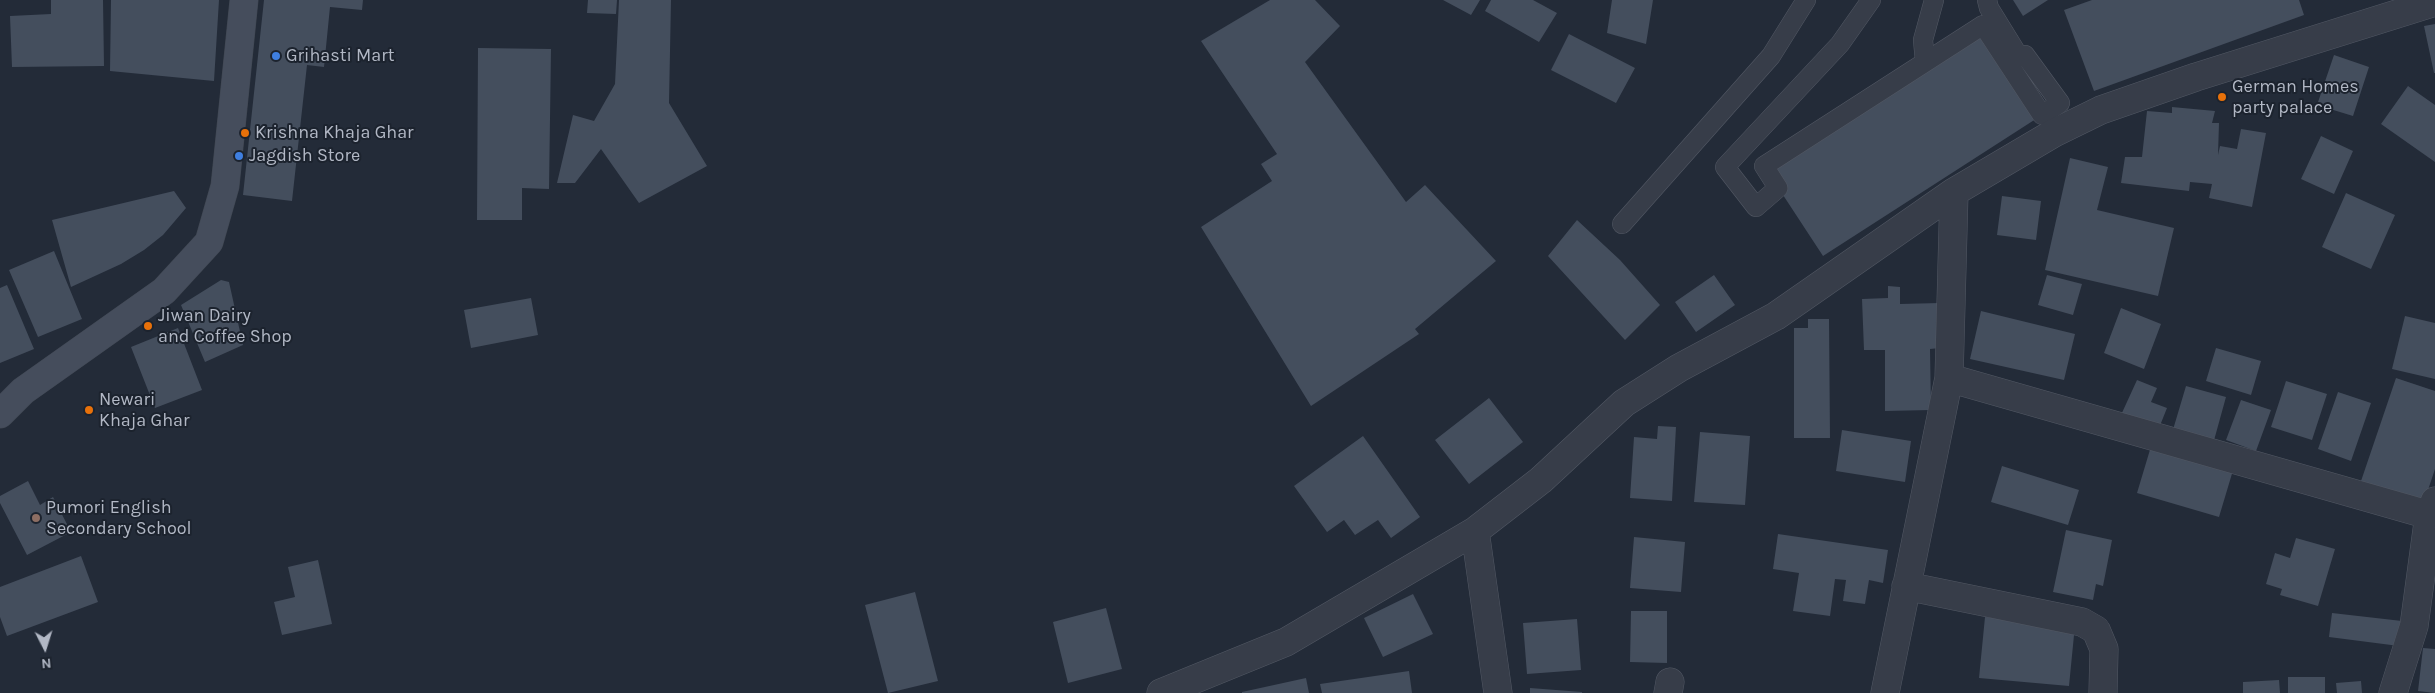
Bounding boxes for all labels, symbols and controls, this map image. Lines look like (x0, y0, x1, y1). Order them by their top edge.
place label: Grihasti Mart (286, 45, 395, 67)
marker: Grihasti Mart (270, 50, 282, 62)
place label: German Homes party palace (2232, 76, 2359, 118)
marker: German Homes party palace (2216, 91, 2228, 103)
place label: Krishna Khaja Ghar (255, 122, 414, 144)
marker: Krishna Khaja Ghar (239, 127, 251, 139)
place label: Jagdish Store (249, 145, 360, 167)
marker: Jagdish Store (233, 150, 245, 162)
place label: Jiwan Dairy and Coffee Shop (158, 305, 292, 348)
marker: Jiwan Dairy and Coffee Shop (142, 320, 154, 332)
place label: Newari Khaja Ghar (99, 389, 189, 432)
marker: Newari Khaja Ghar (83, 404, 95, 416)
place label: Pumori English Secondary School (46, 497, 192, 540)
marker: Pumori English Secondary School (30, 512, 42, 524)
north arrow (20, 623, 70, 673)
text: N (41, 655, 52, 672)

